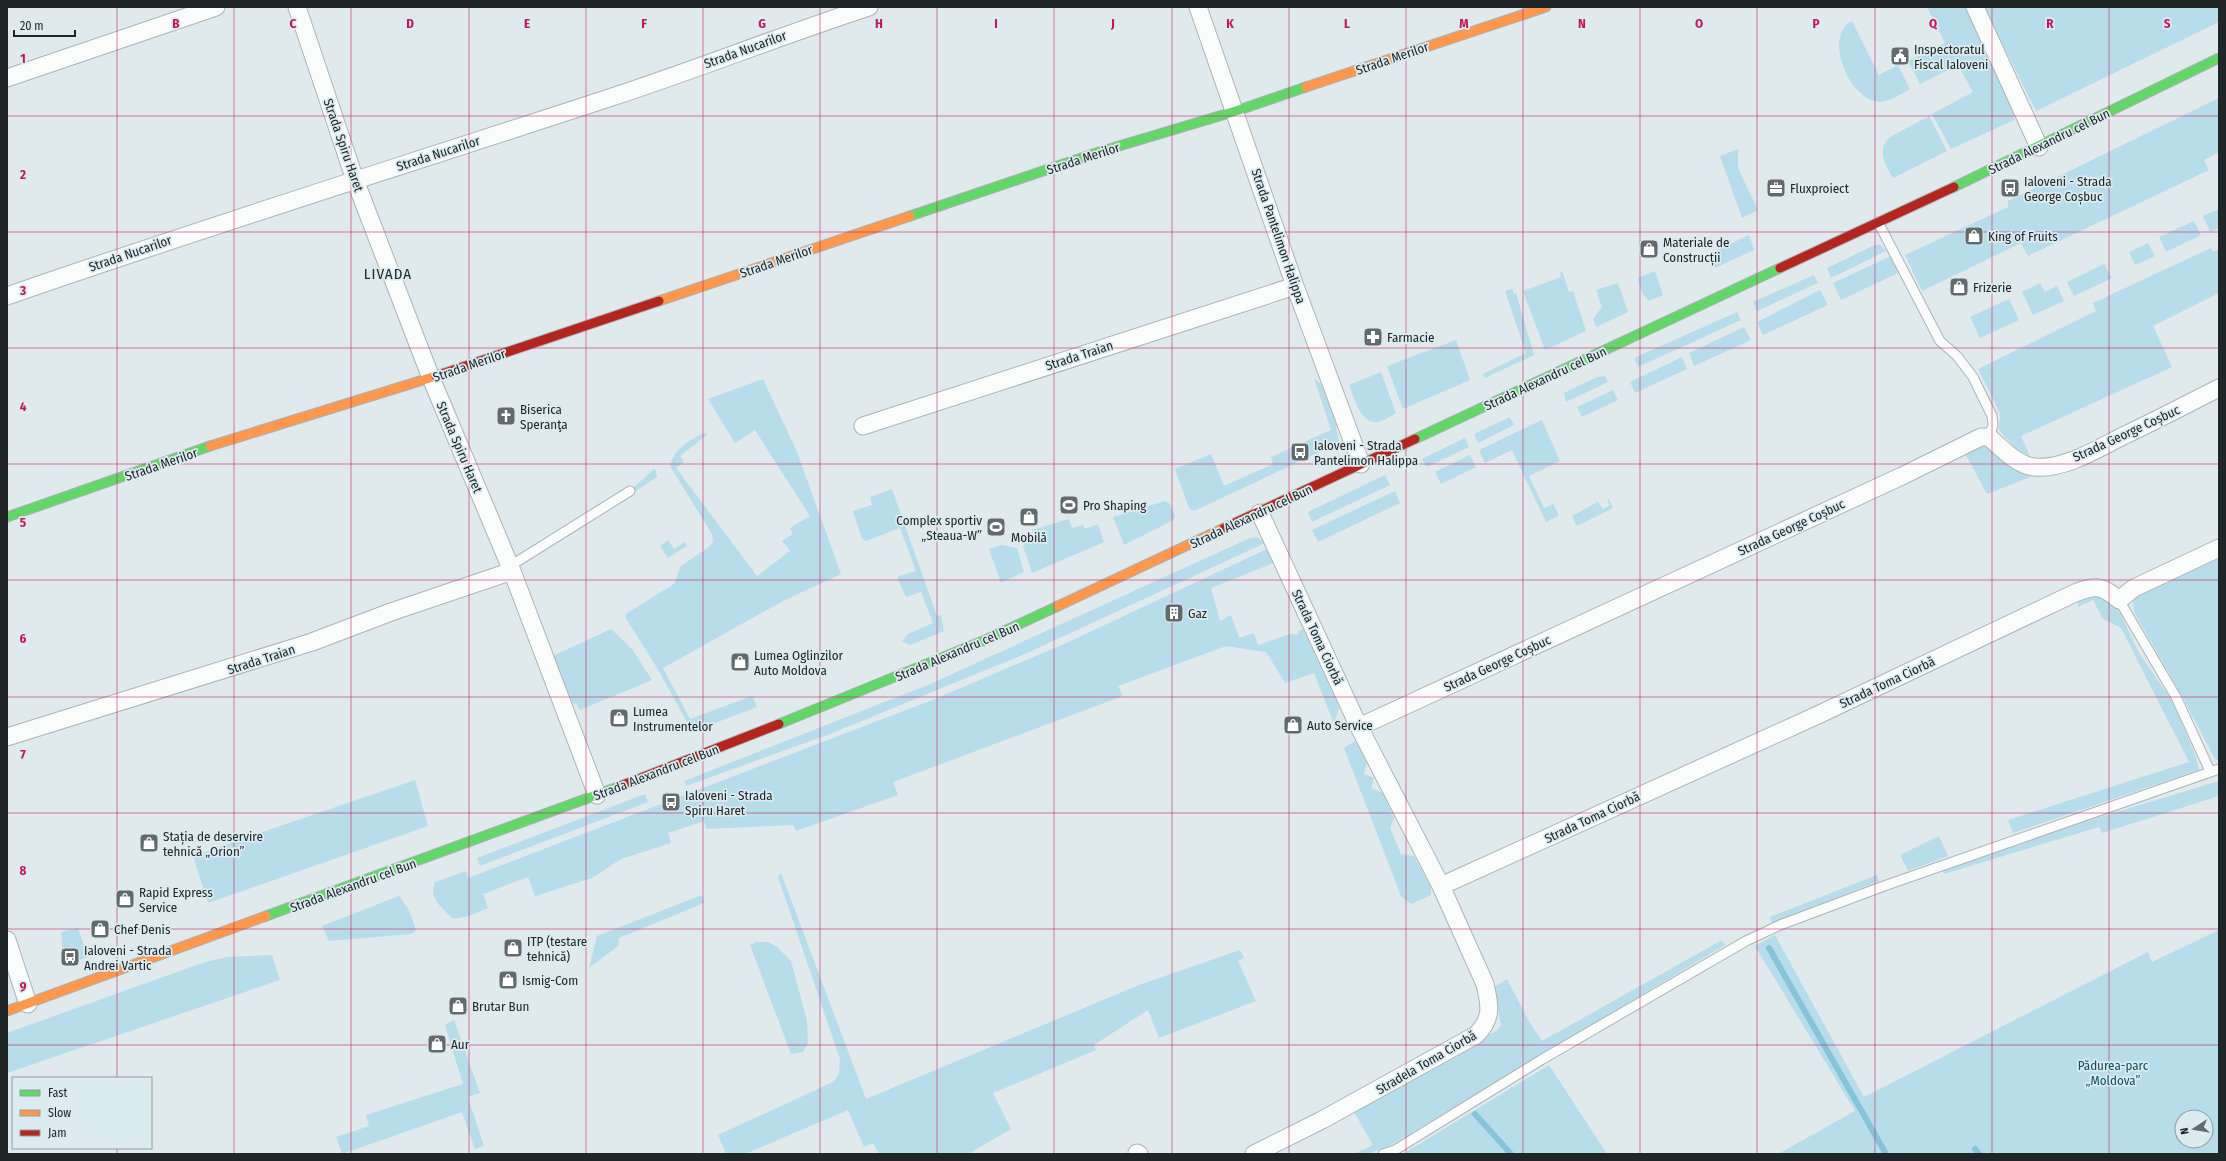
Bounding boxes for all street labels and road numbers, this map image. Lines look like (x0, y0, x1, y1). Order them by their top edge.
street label: Strada Nucarilor (702, 27, 789, 71)
street label: Strada Merilor (1354, 39, 1431, 78)
street label: Strada Spiru Haret (321, 97, 367, 195)
street label: Strada Alexandru cel Bun (1986, 106, 2112, 177)
street label: Strada Nucarilor (395, 133, 482, 174)
street label: Strada Merilor (1045, 139, 1122, 177)
street label: Strada Pantelimon Halippa (1248, 167, 1309, 306)
street label: Strada Nucarilor (87, 232, 174, 275)
street label: Strada Merilor (738, 242, 815, 281)
street label: Strada Traian (1043, 337, 1115, 373)
street label: Strada Alexandru cel Bun (1482, 344, 1609, 413)
street label: Strada Merilor (431, 346, 508, 385)
street label: Strada Spiru Haret (434, 399, 486, 496)
street label: Strada George Coșbuc (2070, 402, 2183, 466)
street label: Strada Merilor (123, 445, 200, 484)
street label: Strada Alexandru cel Bun (1188, 482, 1315, 551)
street label: Strada George Coșbuc (1735, 496, 1848, 560)
street label: Strada Toma Ciorbă (1289, 587, 1346, 687)
street label: Strada Alexandru cel Bun (893, 619, 1021, 684)
street label: Strada George Coșbuc (1441, 632, 1554, 696)
street label: Strada Traian (225, 641, 297, 677)
street label: Strada Toma Ciorbă (1837, 654, 1937, 711)
street label: Strada Alexandru cel Bun (591, 742, 721, 803)
street label: Strada Toma Ciorbă (1542, 789, 1642, 846)
street label: Strada Alexandru cel Bun (288, 856, 418, 915)
street label: Stradela Toma Ciorbă (1373, 1028, 1479, 1097)

